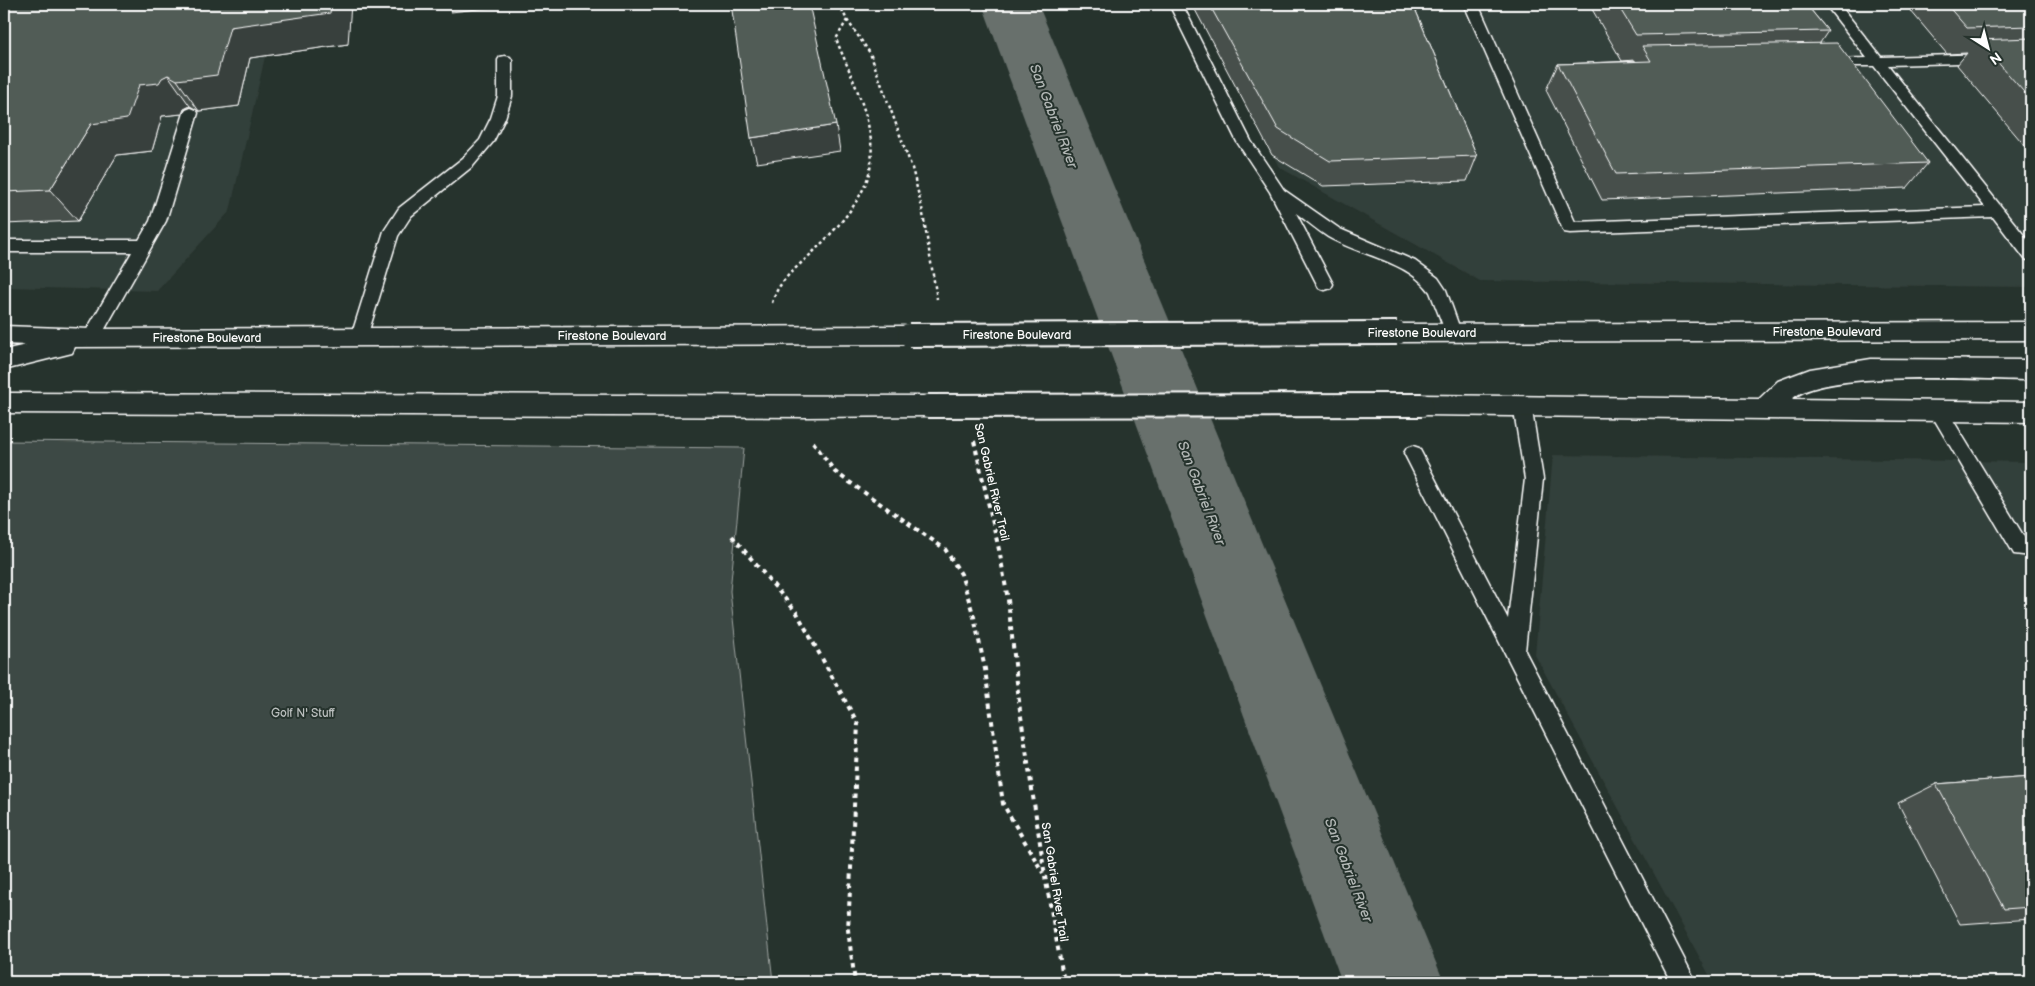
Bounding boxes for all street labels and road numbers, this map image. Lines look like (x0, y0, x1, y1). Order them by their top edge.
street label: Firestone Boulevard (1772, 325, 1882, 340)
street label: Firestone Boulevard (1367, 326, 1477, 341)
street label: Firestone Boulevard (962, 328, 1072, 343)
street label: Firestone Boulevard (557, 329, 667, 344)
street label: Firestone Boulevard (152, 331, 262, 346)
street label: San Gabriel River Trail (971, 422, 1012, 543)
street label: San Gabriel River Trail (1038, 821, 1071, 943)

